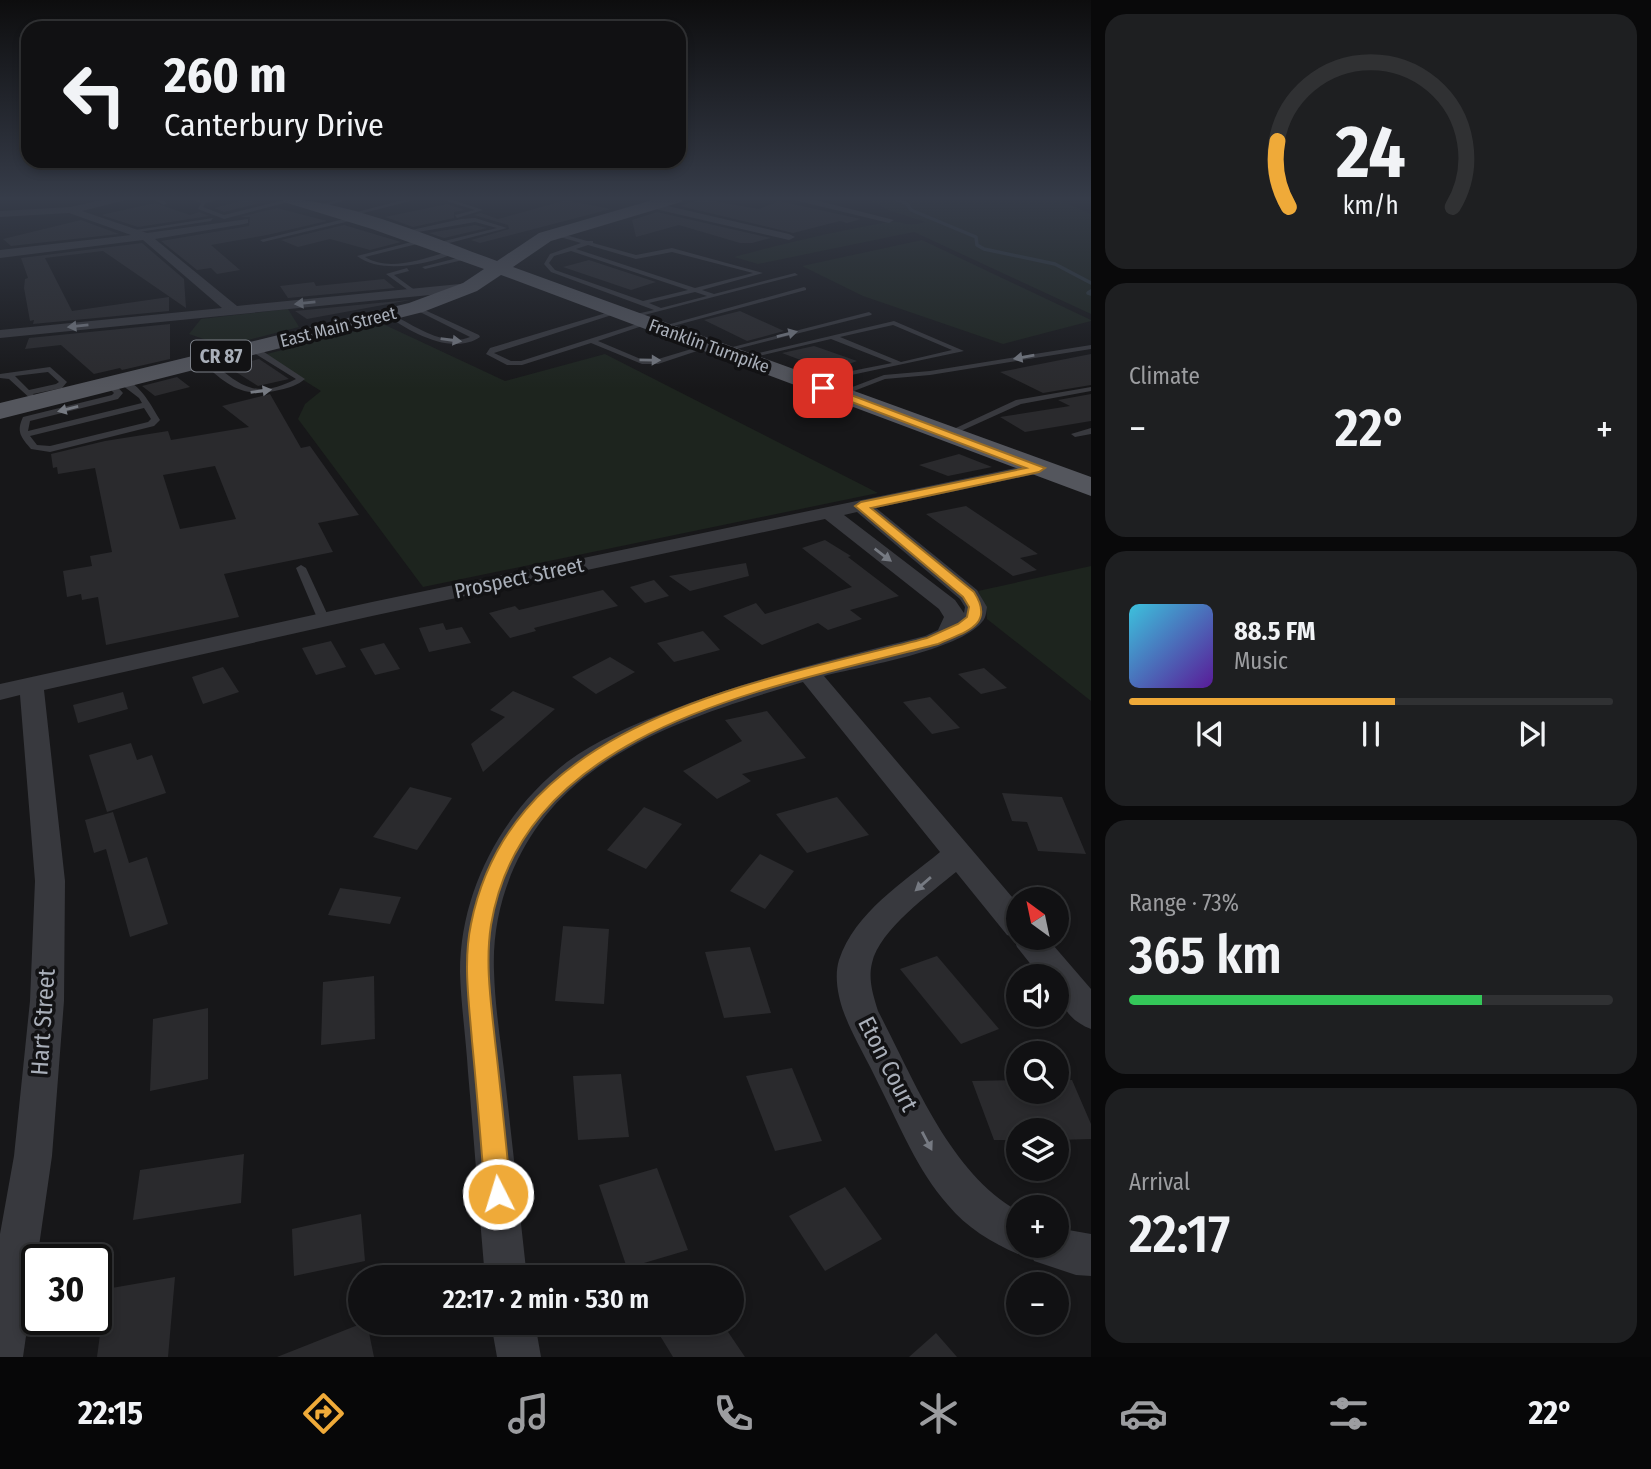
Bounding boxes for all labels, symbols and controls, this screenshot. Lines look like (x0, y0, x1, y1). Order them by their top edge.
text: 260 m (164, 46, 287, 105)
icon: left (49, 49, 140, 140)
text: Canterbury Drive (164, 106, 384, 144)
text: 24 (1335, 110, 1406, 197)
text: km/h (1343, 191, 1399, 221)
one-way arrow (293, 298, 315, 309)
street label: East Main Street (278, 302, 398, 352)
street label: Franklin Turnpike (646, 314, 772, 378)
one-way arrow (67, 320, 89, 331)
one-way arrow (776, 328, 798, 339)
one-way arrow (440, 335, 462, 346)
road number: CR 87 (191, 340, 251, 372)
one-way arrow (1012, 352, 1034, 363)
one-way arrow (639, 354, 661, 366)
pin (793, 358, 853, 418)
text: Climate (1129, 362, 1200, 390)
icon: arrive (804, 369, 842, 407)
one-way arrow (250, 385, 272, 396)
text: 22° (1335, 397, 1407, 460)
one-way arrow (57, 404, 79, 415)
text: − (1129, 406, 1146, 452)
text: + (1596, 406, 1613, 452)
one-way arrow (874, 547, 892, 562)
street label: Prospect Street (452, 552, 586, 604)
text: 88.5 FM (1234, 616, 1315, 647)
text: Music (1234, 647, 1288, 675)
icon: previous (1191, 715, 1229, 753)
icon: pause (1352, 715, 1390, 753)
icon: next (1513, 715, 1551, 753)
one-way arrow (914, 876, 932, 892)
north arrow (1006, 887, 1069, 950)
map controls (1006, 887, 1069, 1335)
text: Range · 73% (1129, 889, 1239, 917)
text: 365 km (1129, 924, 1282, 987)
button: sound (1006, 964, 1069, 1027)
street label: Hart Street (25, 967, 61, 1076)
street label: Eton Court (852, 1012, 924, 1116)
button: search (1006, 1041, 1069, 1104)
button: layers (1006, 1118, 1069, 1181)
one-way arrow (922, 1131, 933, 1151)
position arrow (461, 1157, 535, 1231)
text: Arrival (1129, 1168, 1190, 1196)
button: + (1006, 1195, 1069, 1258)
text: 22:17 (1129, 1203, 1230, 1266)
speed limit sign: 30 (21, 1244, 112, 1335)
button: − (1006, 1272, 1069, 1335)
text: 22:17 · 2 min · 530 m (443, 1284, 649, 1315)
icon: directions (299, 1389, 348, 1438)
icon: music (504, 1389, 553, 1438)
icon: phone (709, 1389, 758, 1438)
icon: climate (914, 1389, 963, 1438)
icon: car (1119, 1389, 1168, 1438)
icon: filters (1324, 1389, 1373, 1438)
text: 22:15 (78, 1394, 143, 1432)
text: 22° (1528, 1394, 1573, 1432)

